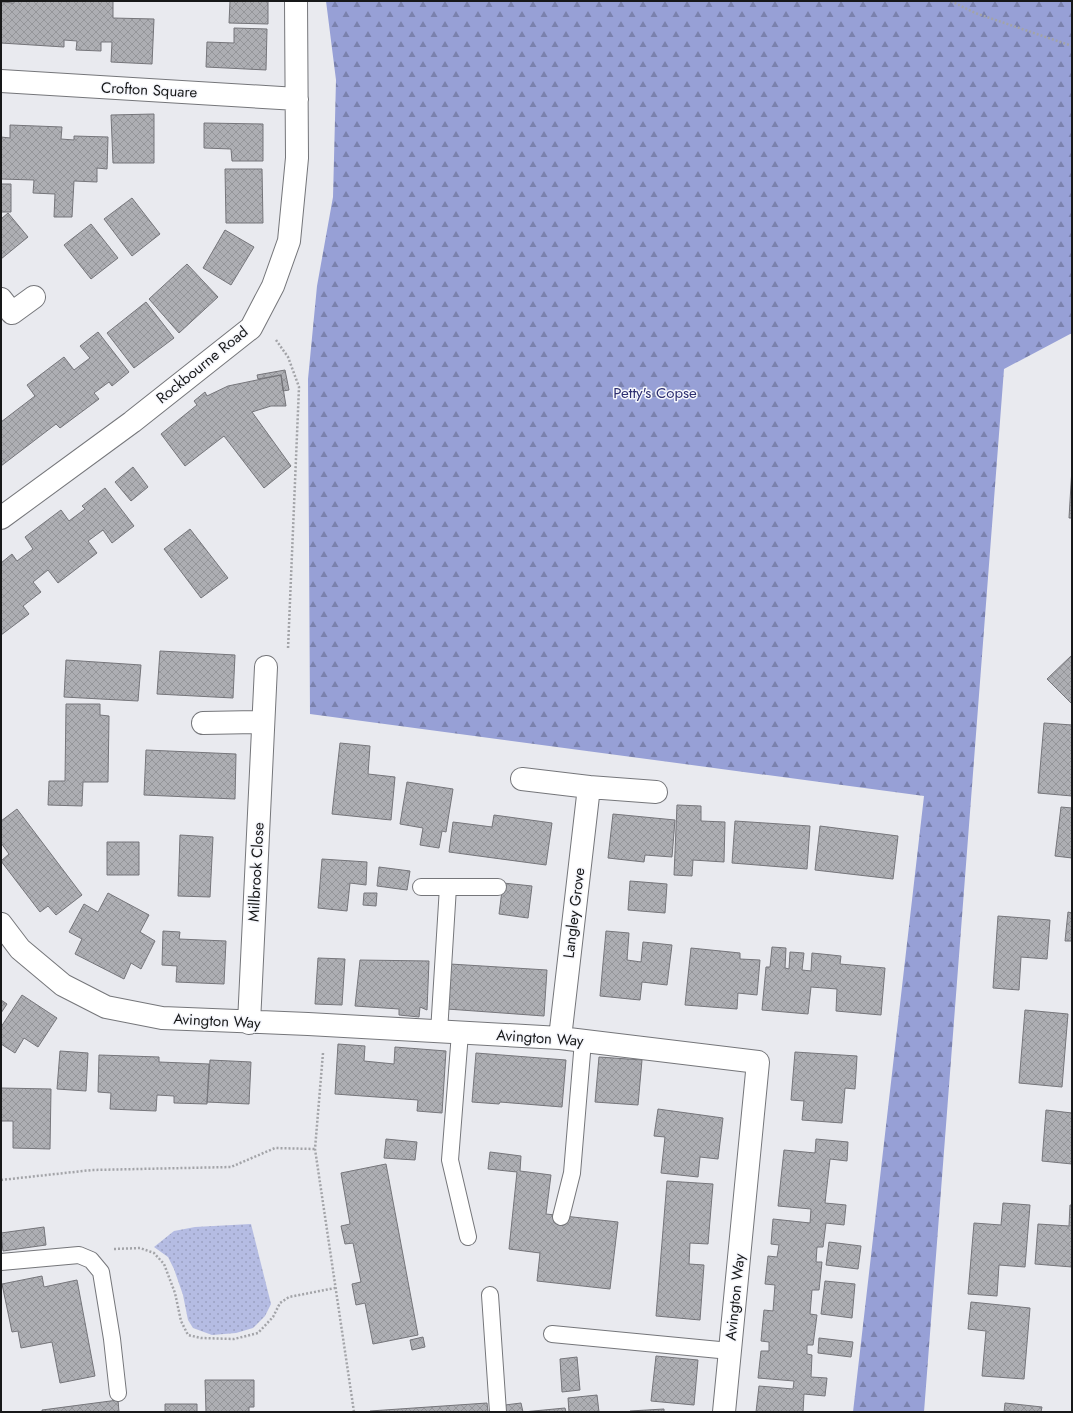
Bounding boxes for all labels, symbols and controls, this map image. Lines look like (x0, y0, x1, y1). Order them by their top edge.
street label: Crofton Square (100, 76, 198, 104)
street label: Rockbourne Road (151, 321, 253, 409)
park label: Petty's Copse (613, 382, 697, 404)
street label: Millbrook Close (242, 821, 270, 922)
street label: Langley Grove (558, 866, 590, 960)
street label: Avington Way (173, 1008, 262, 1034)
street label: Avington Way (496, 1024, 585, 1052)
street label: Avington Way (719, 1252, 751, 1342)

